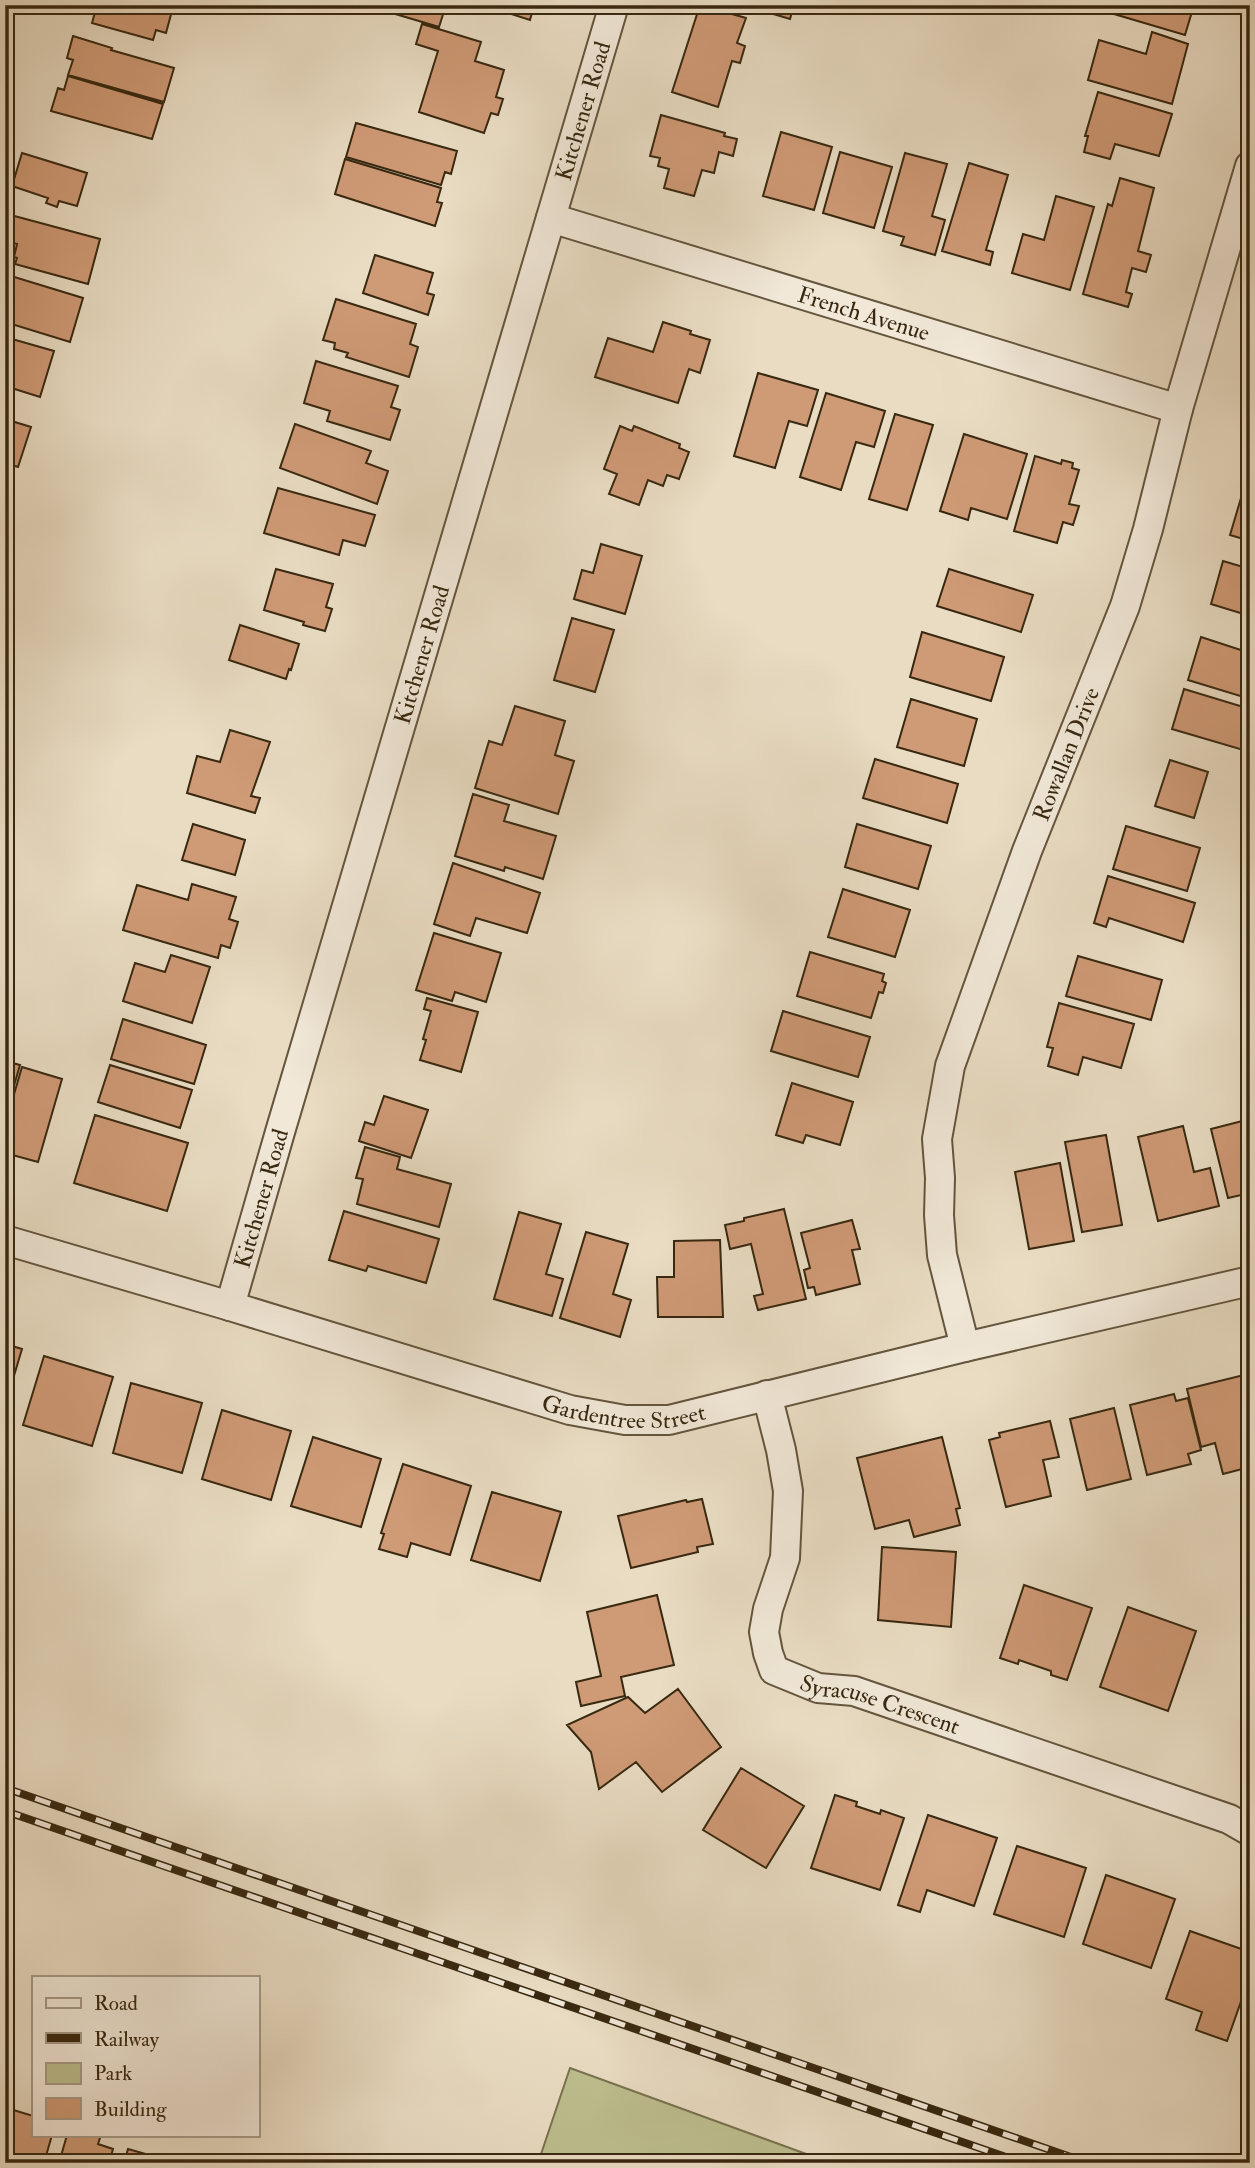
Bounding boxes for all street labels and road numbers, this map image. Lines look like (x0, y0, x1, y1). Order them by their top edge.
street label: Kitchener Road (548, 38, 617, 184)
street label: French Avenue (794, 280, 934, 347)
street label: Kitchener Road (387, 582, 456, 727)
street label: Rowallan Drive (1026, 683, 1106, 825)
street label: Kitchener Road (227, 1125, 295, 1271)
street label: Gardentree Street (538, 1388, 708, 1435)
street label: Syracuse Crescent (796, 1668, 964, 1741)

